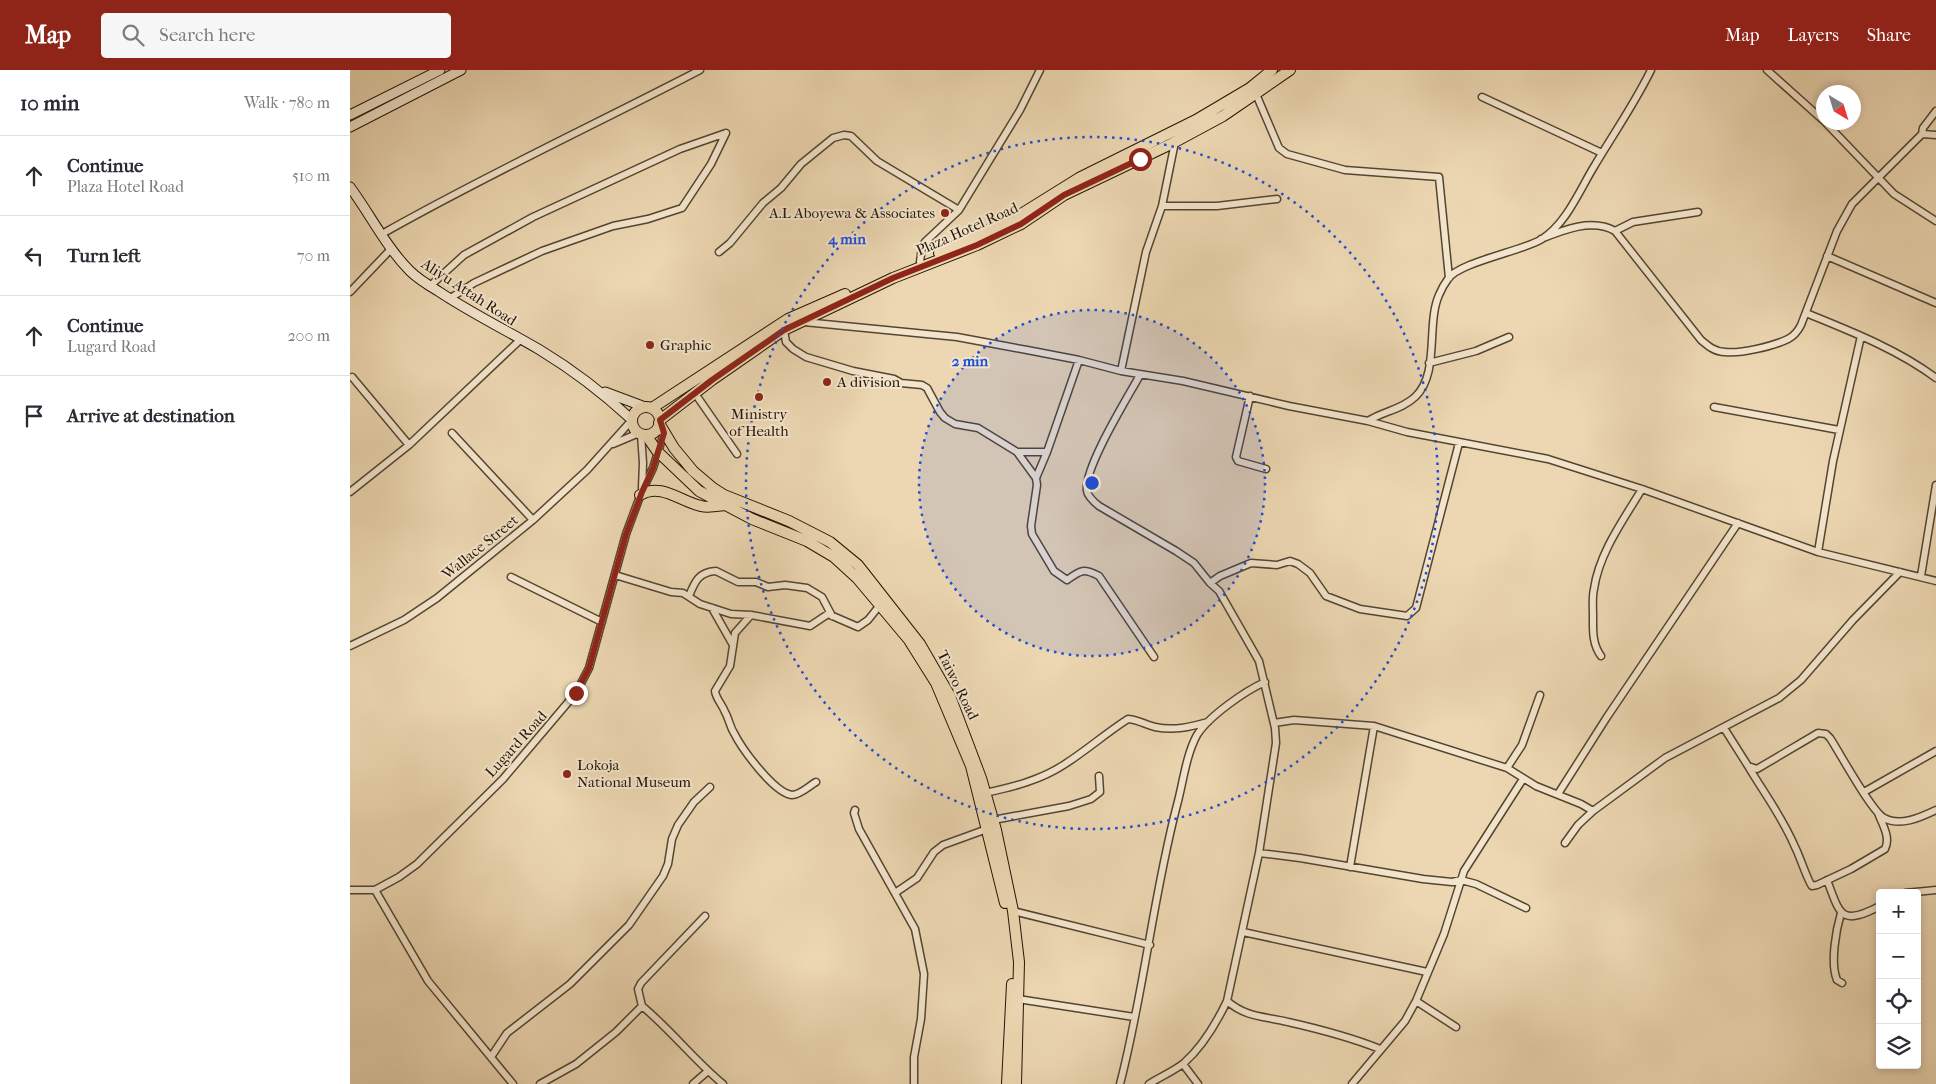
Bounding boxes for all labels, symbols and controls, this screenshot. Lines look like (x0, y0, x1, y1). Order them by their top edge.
search box (101, 13, 451, 58)
text: Map (25, 21, 71, 49)
icon: search (119, 21, 147, 49)
text: Search here (159, 24, 255, 46)
text: Map (1725, 25, 1759, 46)
text: Layers (1787, 25, 1839, 46)
text: Share (1867, 25, 1911, 46)
north arrow (1816, 85, 1861, 130)
text: 10 min (20, 91, 79, 115)
text: Walk · 780 m (244, 93, 330, 112)
route start (1129, 148, 1152, 171)
text: Continue (67, 155, 143, 177)
icon: ahead (20, 162, 48, 190)
text: 510 m (292, 166, 330, 185)
text: Plaza Hotel Road (67, 177, 184, 196)
street label: Plaza Hotel Road (913, 198, 1021, 260)
place label: A.L Aboyewa & Associates (768, 204, 935, 222)
marker: A.L Aboyewa & Associates (939, 207, 951, 219)
text: 4 min (827, 230, 866, 248)
icon: left (20, 242, 48, 270)
text: Turn left (67, 245, 141, 267)
text: 70 m (297, 246, 330, 265)
street label: Aliyu Attah Road (417, 254, 521, 330)
text: Continue (67, 315, 143, 337)
icon: ahead (20, 322, 48, 350)
text: 200 m (287, 326, 330, 345)
place label: Graphic (660, 336, 712, 354)
text: Lugard Road (67, 337, 156, 356)
marker: Graphic (644, 339, 656, 351)
text: 2 min (952, 352, 989, 370)
place label: A division (836, 373, 901, 391)
marker: A division (821, 376, 833, 388)
marker: Ministry of Health (753, 391, 765, 403)
icon: arrive (20, 402, 48, 430)
text: Arrive at destination (67, 405, 235, 427)
place label: Ministry of Health (729, 405, 789, 440)
centre of rings (1083, 474, 1101, 492)
street label: Wallace Street (438, 510, 522, 584)
street label: Taiwo Road (933, 647, 983, 723)
route end (565, 682, 588, 705)
street label: Lugard Road (481, 706, 551, 781)
place label: Lokoja National Museum (577, 756, 692, 791)
marker: Lokoja National Museum (561, 768, 573, 780)
map controls (1876, 889, 1921, 1069)
button: + (1876, 889, 1921, 934)
button: − (1876, 934, 1921, 979)
button: locate (1876, 979, 1921, 1024)
button: layers (1876, 1024, 1921, 1069)

